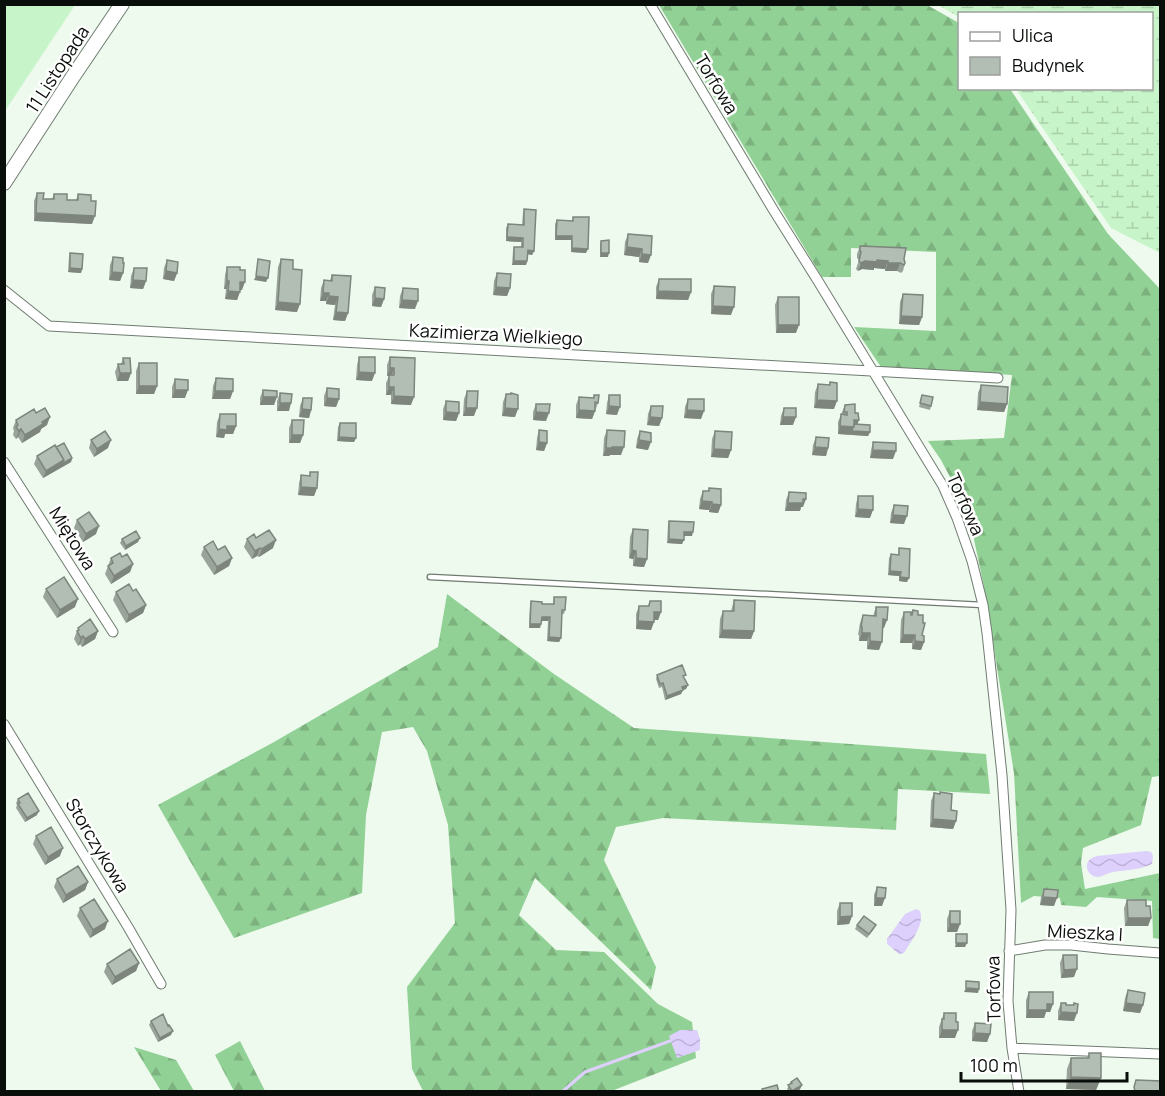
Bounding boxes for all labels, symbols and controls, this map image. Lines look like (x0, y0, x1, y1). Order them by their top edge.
legend (958, 12, 1153, 90)
street label: 11 Listopada (20, 21, 94, 117)
text: Ulica (1012, 23, 1053, 47)
street label: Torfowa (690, 50, 744, 118)
text: Budynek (1012, 53, 1085, 77)
street label: Kazimierza Wielkiego (409, 317, 583, 351)
street label: Torfowa (942, 469, 990, 539)
street label: Miętowa (44, 502, 102, 574)
street label: Storczykowa (60, 793, 136, 897)
street label: Mieszka I (1047, 918, 1123, 946)
street label: Torfowa (980, 956, 1006, 1022)
scale bar (961, 1045, 1128, 1083)
text: 100 m (970, 1053, 1018, 1077)

